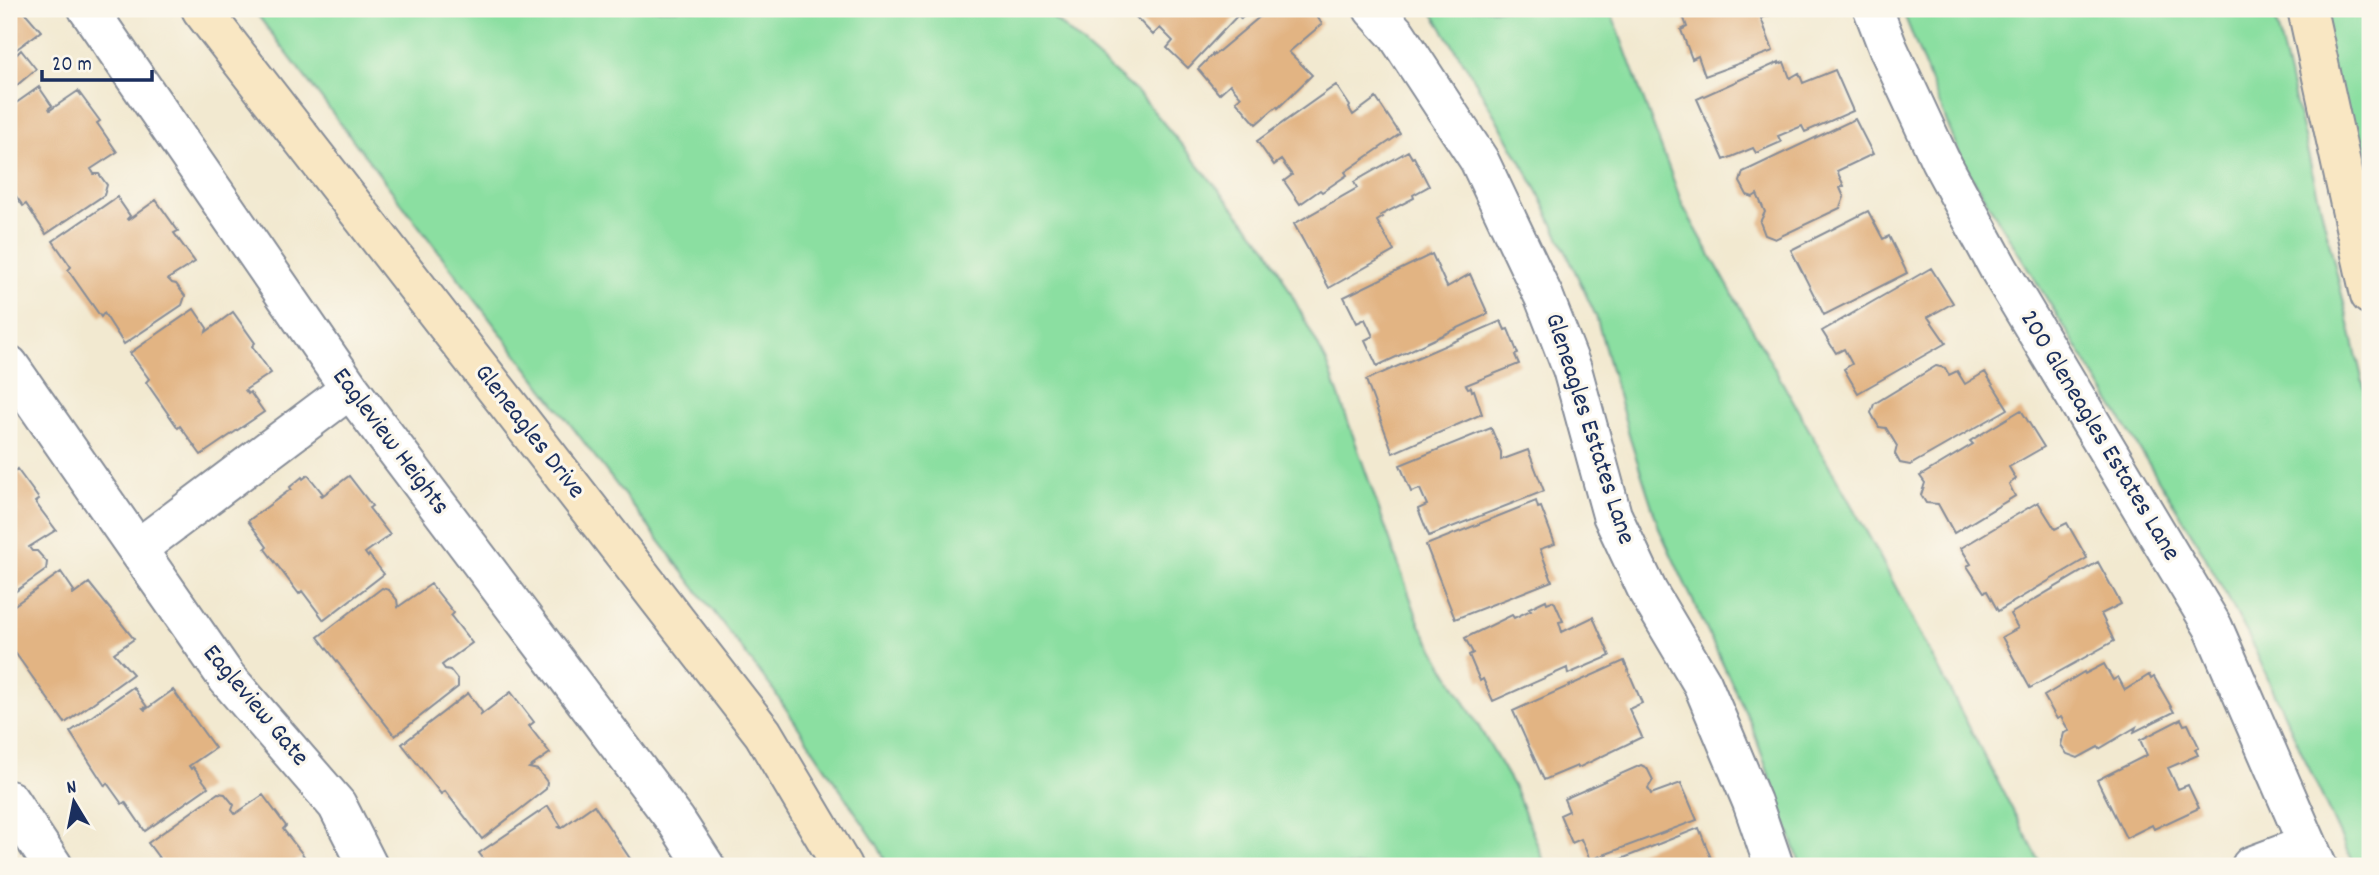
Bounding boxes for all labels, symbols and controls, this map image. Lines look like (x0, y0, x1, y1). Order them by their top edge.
scale bar (42, 38, 152, 82)
text: 20 m (52, 51, 92, 81)
street label: 200 Gleneagles Estates Lane (2009, 304, 2189, 568)
street label: Gleneagles Estates Lane (1534, 309, 1644, 549)
street label: Gleneagles Drive (464, 357, 594, 507)
street label: Eagleview Heights (322, 361, 458, 523)
street label: Eagleview Gate (193, 637, 317, 775)
north arrow (38, 766, 108, 836)
text: N (65, 775, 79, 803)

